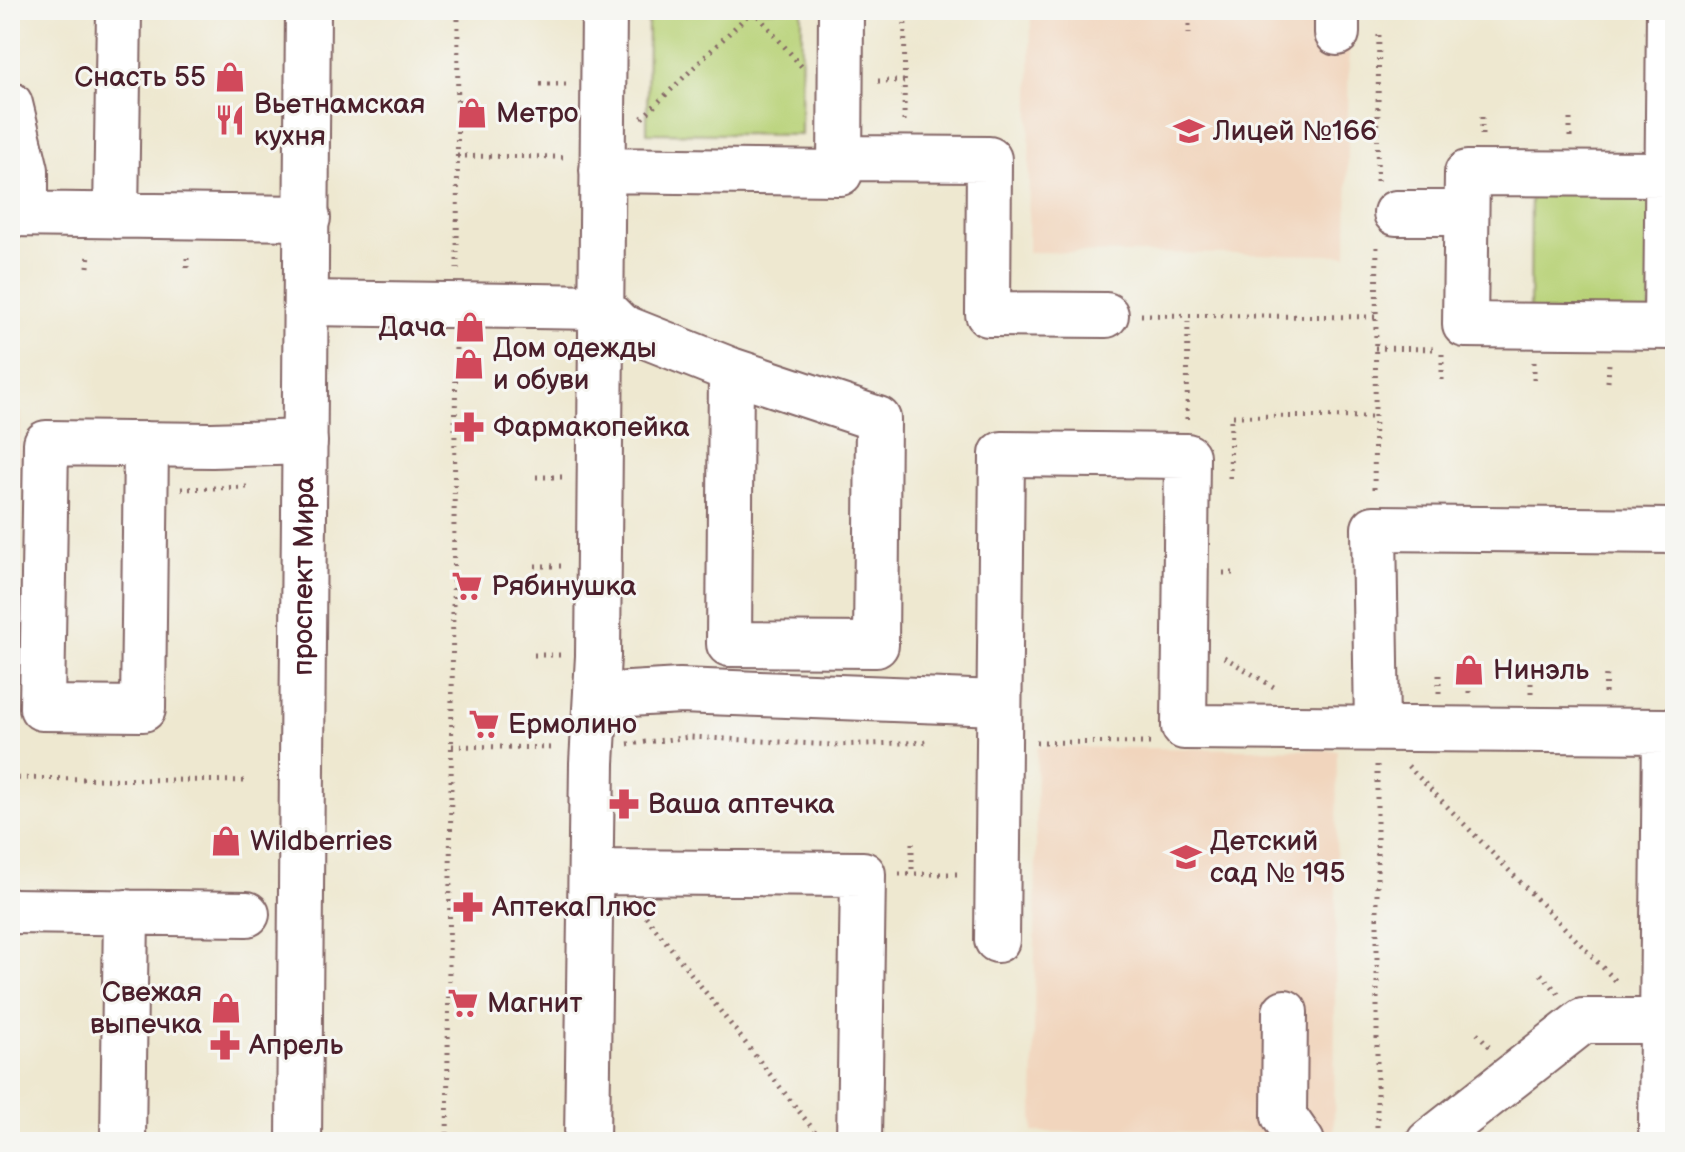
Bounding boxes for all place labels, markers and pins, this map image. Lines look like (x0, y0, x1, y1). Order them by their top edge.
shop icon: Снасть 55 (213, 60, 247, 94)
place label: Снасть 55 (74, 61, 206, 94)
place label: Вьетнамская кухня (254, 88, 425, 153)
shop icon: Метро (455, 96, 489, 130)
place label: Метро (496, 97, 578, 130)
restaurant icon: Вьетнамская кухня (213, 103, 247, 137)
school or university icon: Лицей №166 (1172, 114, 1206, 148)
place label: Лицей №166 (1212, 115, 1377, 148)
shop icon: Дача (453, 310, 487, 344)
place label: Дача (379, 311, 446, 344)
place label: Дом одежды и обуви (493, 332, 657, 397)
shop icon: Дом одежды и обуви (452, 347, 486, 381)
pharmacy icon: Фармакопейка (452, 410, 486, 444)
place label: Фармакопейка (493, 411, 690, 444)
supermarket icon: Рябинушка (450, 569, 484, 603)
place label: Рябинушка (491, 570, 637, 603)
shop icon: Нинэль (1452, 653, 1486, 687)
place label: Нинэль (1493, 654, 1589, 687)
supermarket icon: Ермолино (467, 707, 501, 741)
place label: Ермолино (508, 708, 637, 741)
pharmacy icon: Ваша аптечка (607, 787, 641, 821)
place label: Ваша аптечка (648, 788, 835, 821)
shop icon: Wildberries (209, 824, 243, 858)
place label: Wildberries (250, 825, 393, 858)
place label: Детский сад № 195 (1210, 825, 1346, 890)
school or university icon: Детский сад № 195 (1169, 840, 1203, 874)
pharmacy icon: АптекаПлюс (451, 890, 485, 924)
place label: АптекаПлюс (491, 891, 657, 924)
place label: Свежая выпечка (90, 976, 202, 1041)
supermarket icon: Магнит (446, 986, 480, 1020)
place label: Магнит (487, 987, 582, 1020)
shop icon: Свежая выпечка (209, 991, 243, 1025)
pharmacy icon: Апрель (208, 1028, 242, 1062)
place label: Апрель (248, 1029, 343, 1062)

